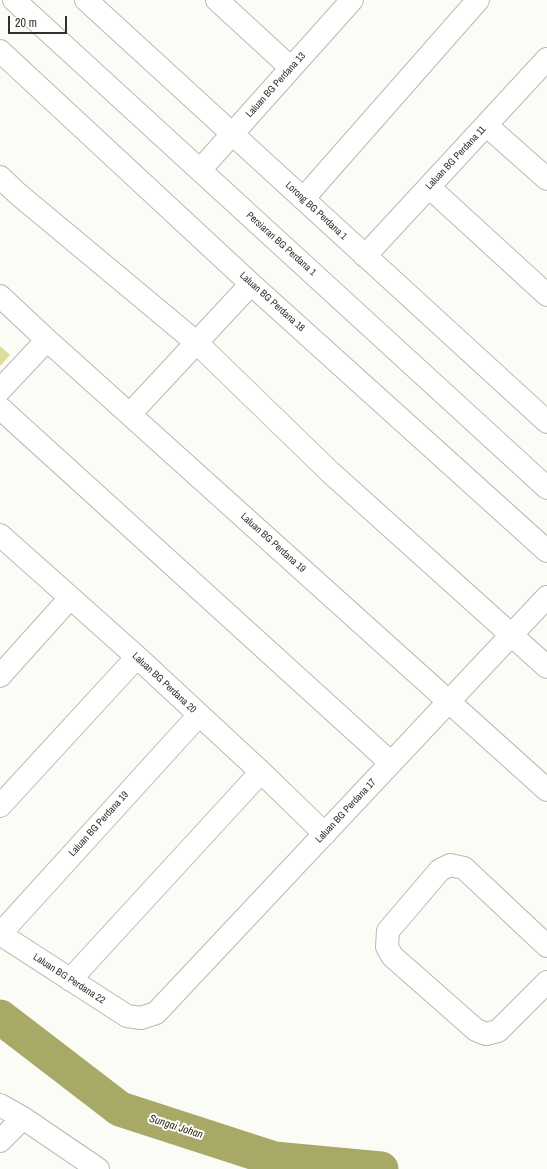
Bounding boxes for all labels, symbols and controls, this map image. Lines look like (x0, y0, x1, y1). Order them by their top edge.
scale bar (10, 8, 69, 34)
text: 20 m (15, 15, 37, 31)
street label: Laluan BG Perdana 13 (244, 50, 308, 120)
street label: Laluan BG Perdana 11 (423, 124, 489, 192)
street label: Lorong BG Perdana 1 (283, 179, 349, 243)
street label: Persiaran BG Perdana 1 (244, 209, 318, 279)
street label: Laluan BG Perdana 18 (237, 270, 307, 334)
street label: Laluan BG Perdana 19 (238, 511, 308, 575)
street label: Laluan BG Perdana 20 (129, 650, 199, 716)
street label: Laluan BG Perdana 17 (313, 776, 379, 846)
street label: Laluan BG Perdana 19 (67, 789, 131, 859)
street label: Laluan BG Perdana 22 (31, 951, 107, 1007)
water label: Sungai Johan (147, 1112, 205, 1142)

